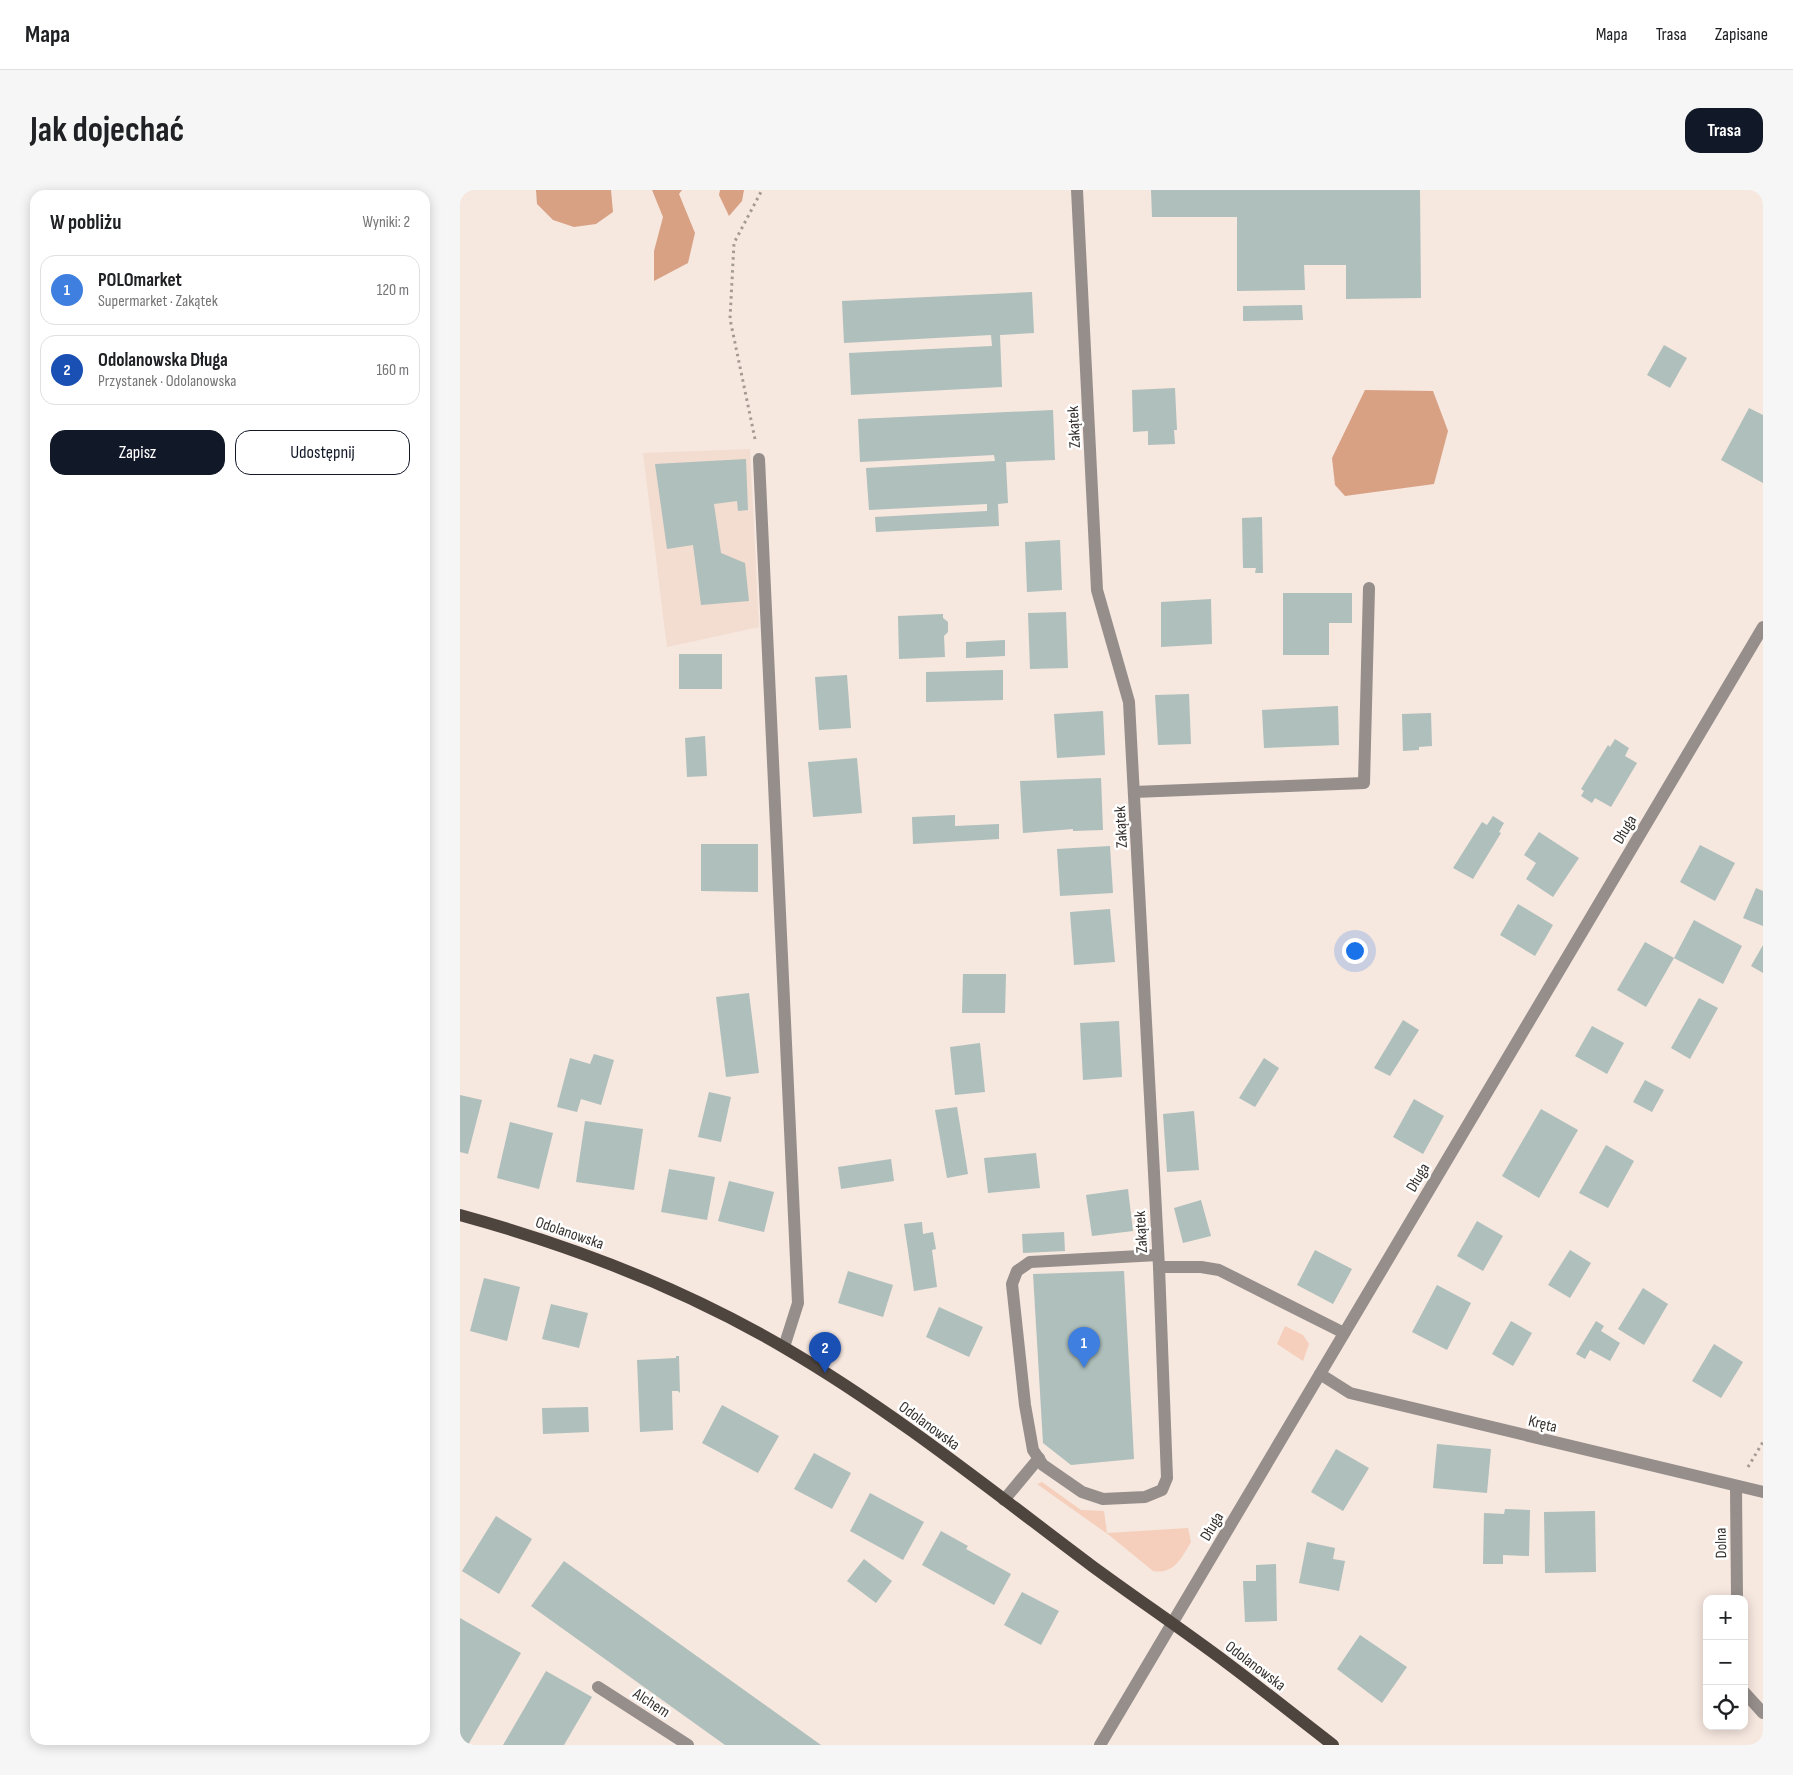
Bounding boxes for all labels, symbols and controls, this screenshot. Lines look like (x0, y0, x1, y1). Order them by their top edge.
text: Mapa (25, 20, 70, 49)
text: Mapa (1596, 24, 1628, 45)
text: Trasa (1656, 24, 1687, 45)
text: Zapisane (1715, 24, 1768, 45)
button: Trasa (1685, 108, 1763, 153)
text: Jak dojechać (30, 109, 184, 152)
text: W pobliżu (50, 210, 121, 235)
text: Wyniki: 2 (362, 213, 410, 232)
text: POLOmarket (98, 269, 182, 292)
text: 1 (64, 281, 70, 300)
text: 120 m (377, 281, 409, 300)
text: Supermarket · Zakątek (98, 292, 218, 311)
text: Odolanowska Długa (98, 349, 228, 372)
text: 2 (63, 361, 71, 380)
text: 160 m (376, 361, 409, 380)
text: Przystanek · Odolanowska (98, 372, 236, 391)
street label: Zakątek (1064, 405, 1085, 448)
button: Zapisz (50, 430, 225, 475)
button: Udostępnij (235, 430, 410, 475)
street label: Zakątek (1111, 805, 1132, 848)
street label: Długa (1609, 812, 1641, 847)
your location (1342, 938, 1368, 964)
street label: Długa (1402, 1160, 1434, 1195)
street label: Zakątek (1131, 1210, 1152, 1253)
street label: Odolanowska (533, 1213, 606, 1254)
pin: 1 (1068, 1327, 1100, 1368)
pin: 2 (809, 1332, 841, 1373)
street label: Odolanowska (895, 1398, 963, 1455)
street label: Kręta (1526, 1412, 1559, 1437)
street label: Długa (1196, 1509, 1228, 1544)
street label: Dolna (1712, 1528, 1731, 1558)
map controls (1703, 1595, 1748, 1730)
button: + (1703, 1595, 1748, 1640)
street label: Odolanowska (1221, 1637, 1289, 1695)
button: − (1703, 1640, 1748, 1685)
street label: Alchem (628, 1684, 673, 1722)
button: locate (1703, 1685, 1748, 1730)

